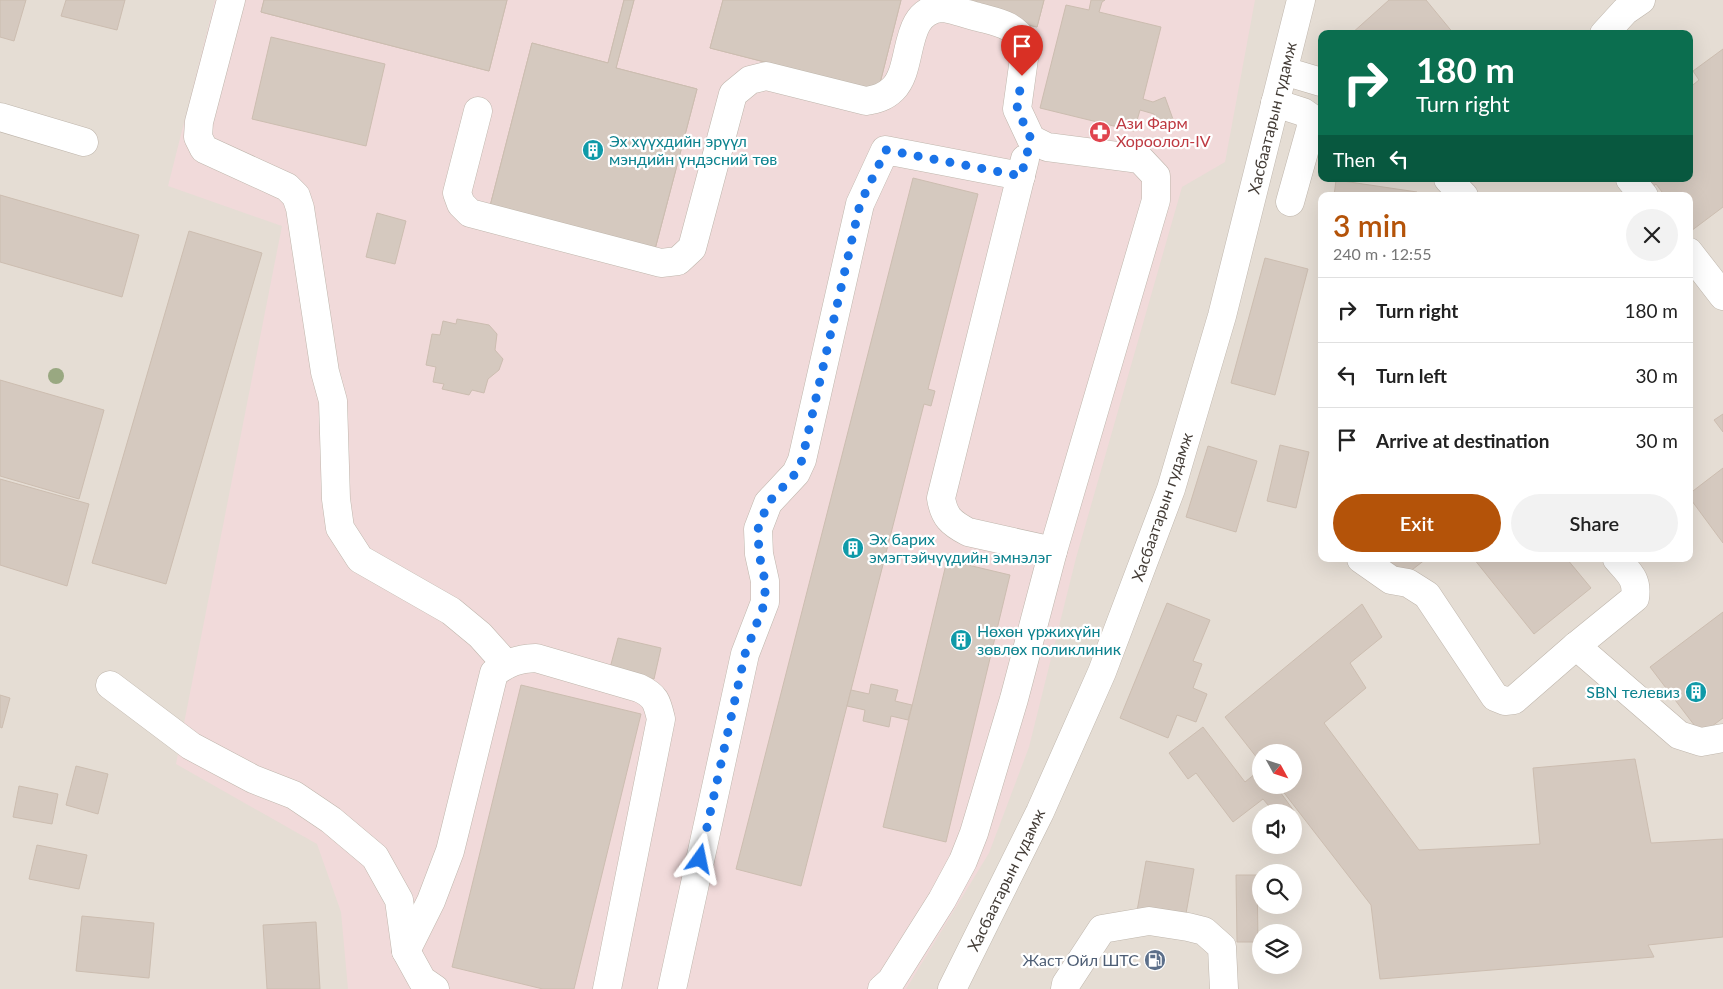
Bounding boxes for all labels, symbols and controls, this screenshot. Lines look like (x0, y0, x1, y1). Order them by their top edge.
pin (1001, 25, 1043, 76)
icon: arrive (1008, 32, 1036, 60)
street label: Хасбаатарын гудамж (1243, 39, 1300, 196)
text: 180 m (1416, 48, 1515, 90)
icon: right (1333, 50, 1398, 115)
text: Turn right (1416, 90, 1510, 117)
place label: Ази Фарм Хороолол-IV (1116, 113, 1211, 150)
pharmacy icon: Ази Фарм Хороолол-IV (1088, 120, 1112, 144)
place label: Эх хүүхдийн эрүүл мэндийн үндэсний төв (609, 131, 777, 168)
building icon: Эх хүүхдийн эрүүл мэндийн үндэсний төв (581, 138, 605, 162)
icon: left (1385, 145, 1413, 173)
text: Then (1333, 148, 1375, 171)
text: 3 min (1333, 207, 1407, 243)
button: close (1626, 209, 1678, 261)
text: 240 m · 12:55 (1333, 244, 1432, 263)
icon: right (1333, 296, 1361, 324)
text: Turn right (1376, 299, 1458, 322)
text: 180 m (1624, 299, 1678, 322)
icon: left (1333, 361, 1361, 389)
text: Turn left (1376, 364, 1447, 387)
text: 30 m (1635, 364, 1678, 387)
icon: arrive (1333, 426, 1361, 454)
street label: Хасбаатарын гудамж (1127, 429, 1196, 584)
text: Arrive at destination (1376, 429, 1549, 452)
text: 30 m (1635, 429, 1678, 452)
button: Exit (1333, 494, 1501, 552)
button: Share (1511, 494, 1678, 552)
place label: Эх барих эмэгтэйчүүдийн эмнэлэг (869, 529, 1052, 566)
building icon: Эх барих эмэгтэйчүүдийн эмнэлэг (841, 536, 865, 560)
place label: Нөхөн үржихүйн зөвлөх поликлиник (977, 621, 1122, 658)
building icon: Нөхөн үржихүйн зөвлөх поликлиник (949, 628, 973, 652)
building icon: SBN телевиз (1684, 680, 1708, 704)
place label: SBN телевиз (1586, 682, 1680, 701)
north arrow (1252, 744, 1302, 794)
map controls (1252, 744, 1302, 974)
button: sound (1252, 804, 1302, 854)
street label: Хасбаатарын гудамж (963, 805, 1049, 954)
position arrow (673, 832, 725, 884)
button: search (1252, 864, 1302, 914)
button: layers (1252, 924, 1302, 974)
fuel station icon: Жаст Ойл ШТС (1143, 948, 1167, 972)
place label: Жаст Ойл ШТС (1023, 950, 1139, 969)

